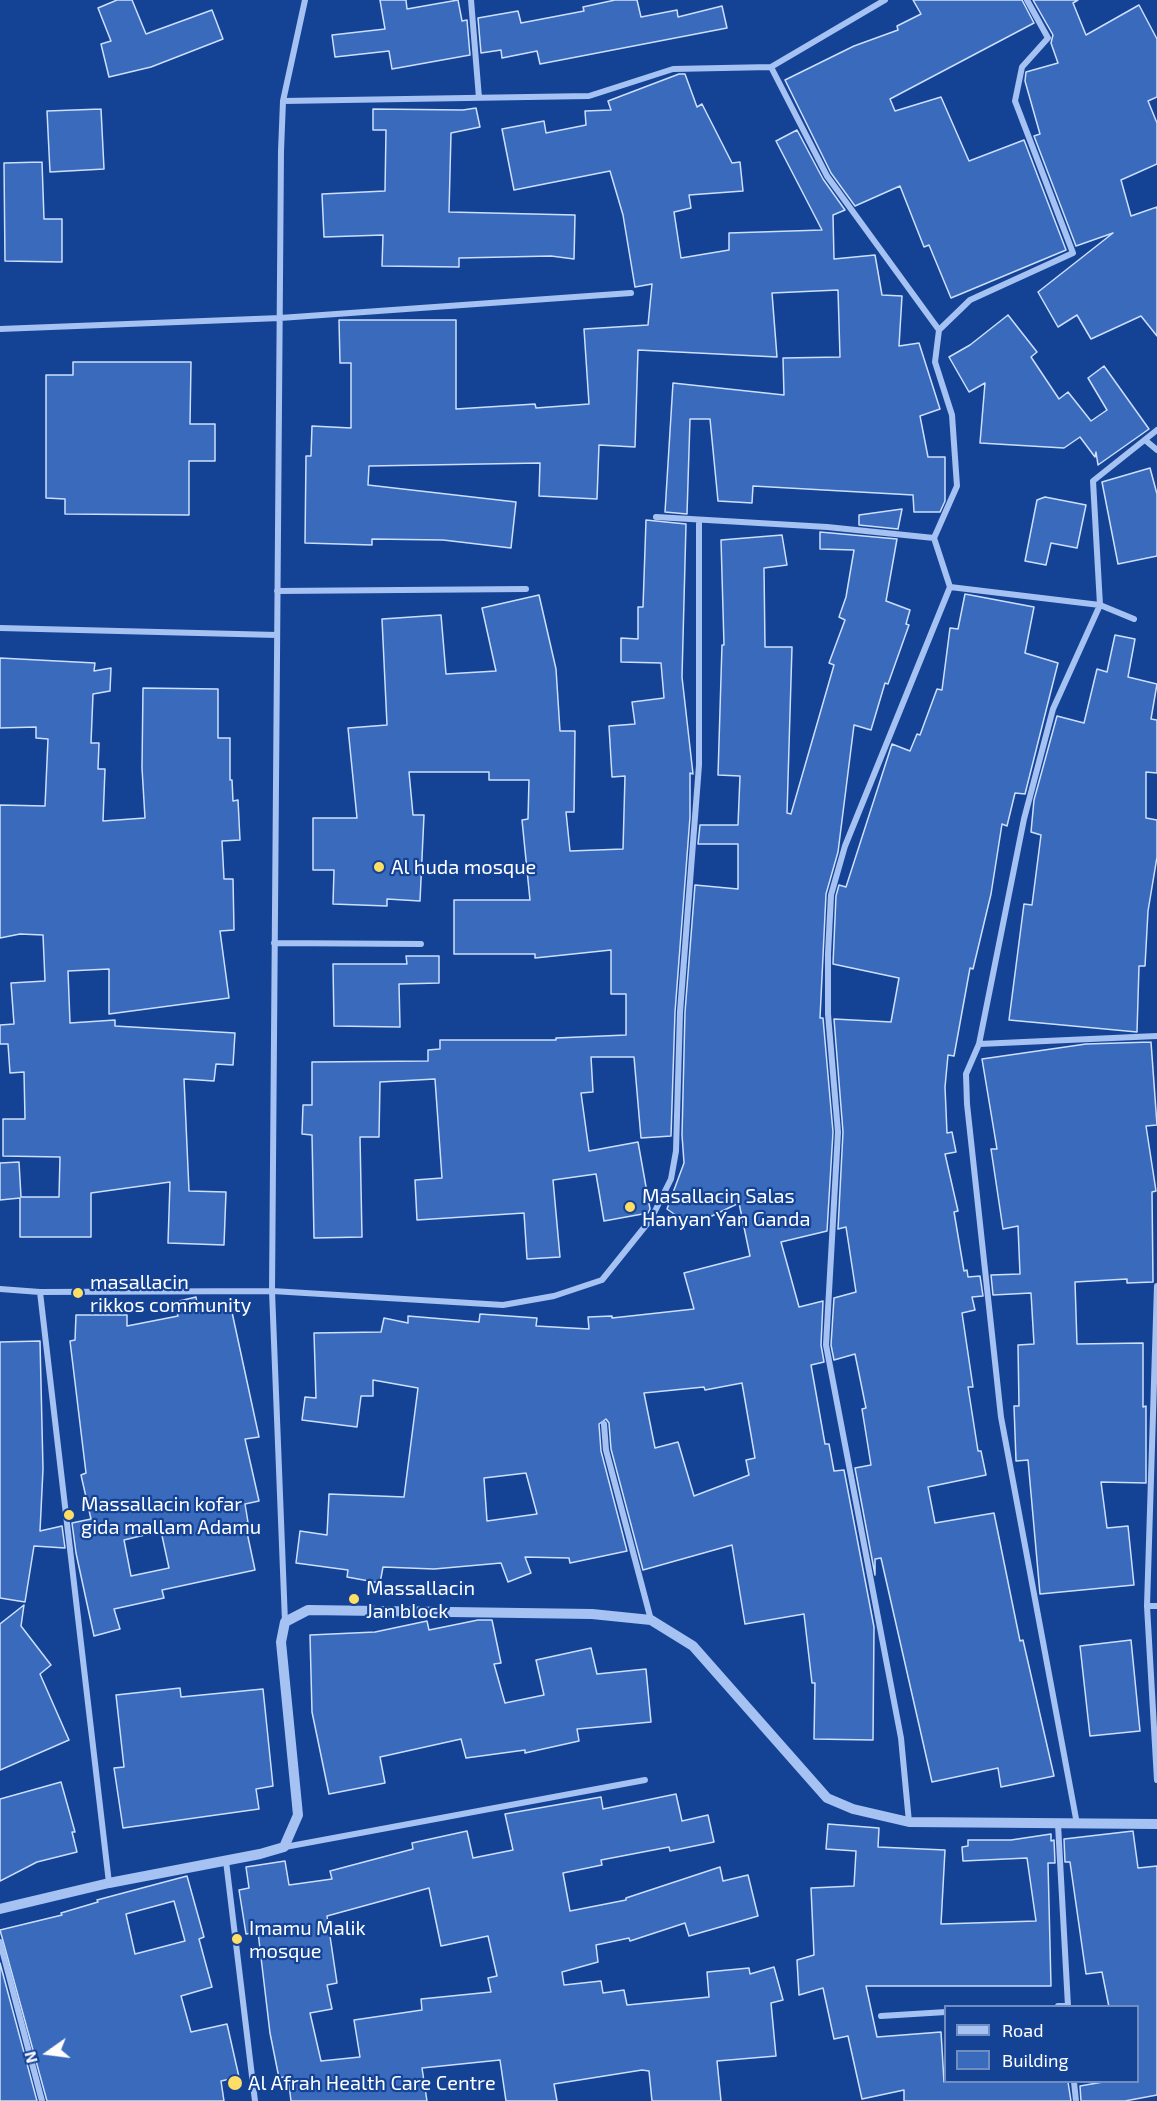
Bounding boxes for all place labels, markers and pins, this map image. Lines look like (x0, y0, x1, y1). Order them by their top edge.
place label: Al huda mosque (391, 855, 536, 879)
marker: Al huda mosque (372, 860, 386, 874)
place label: Masallacin Salas Hanyan Yan Ganda (642, 1184, 810, 1231)
marker: Masallacin Salas Hanyan Yan Ganda (623, 1200, 637, 1214)
place label: masallacin rikkos community (90, 1270, 251, 1317)
marker: masallacin rikkos community (71, 1286, 85, 1300)
place label: Massallacin kofar gida mallam Adamu (81, 1492, 261, 1539)
marker: Massallacin kofar gida mallam Adamu (62, 1508, 76, 1522)
place label: Massallacin Jan block (366, 1576, 475, 1623)
marker: Massallacin Jan block (347, 1592, 361, 1606)
place label: Imamu Malik mosque (249, 1916, 366, 1963)
marker: Imamu Malik mosque (230, 1932, 244, 1946)
place label: Al Afrah Health Care Centre (248, 2071, 496, 2095)
marker: Al Afrah Health Care Centre (226, 2074, 244, 2092)

